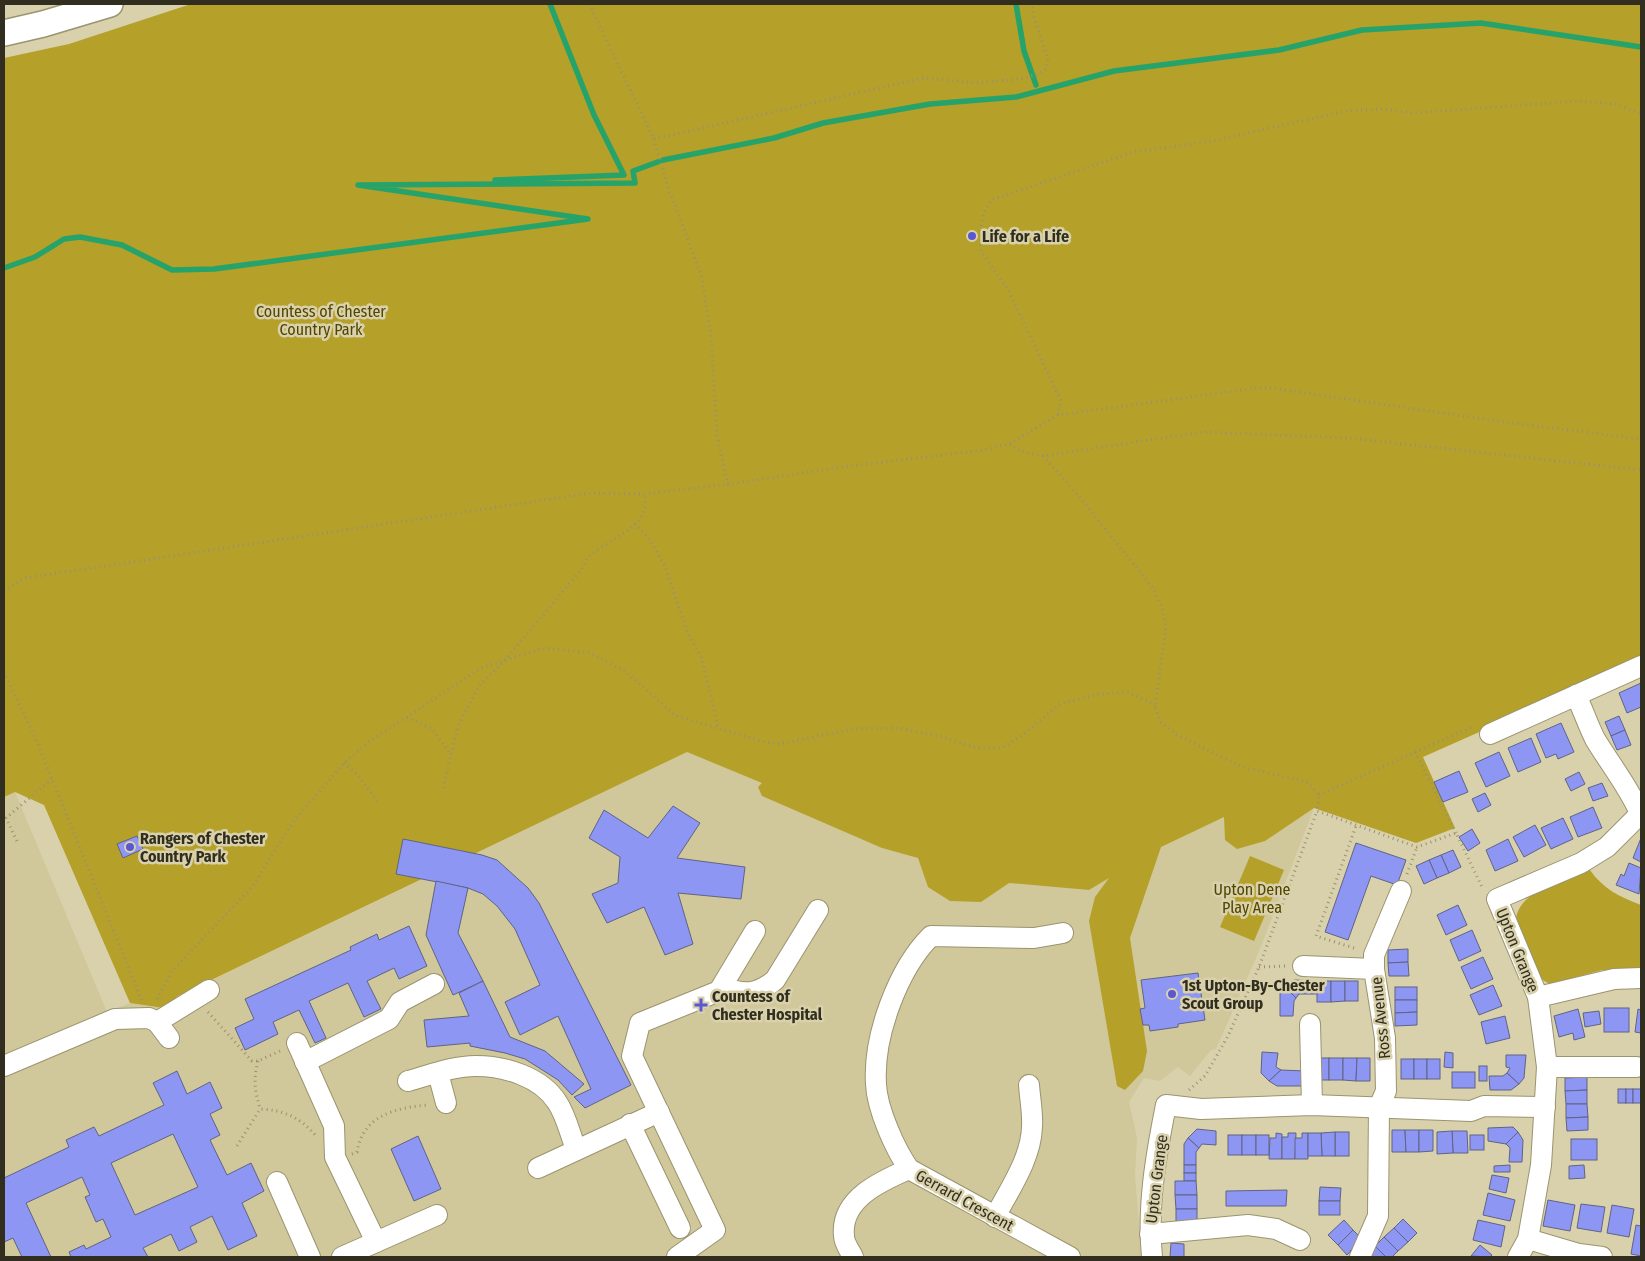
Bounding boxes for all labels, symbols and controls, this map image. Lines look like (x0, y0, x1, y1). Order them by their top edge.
place label: Life for a Life (982, 227, 1069, 246)
marker: Life for a Life (966, 230, 978, 242)
park label: Countess of Chester Country Park (256, 302, 386, 339)
place label: Rangers of Chester Country Park (140, 829, 265, 866)
marker: Rangers of Chester Country Park (124, 841, 136, 853)
park label: Upton Dene Play Area (1213, 880, 1291, 917)
street label: Upton Grange (1492, 905, 1543, 995)
place label: 1st Upton-By-Chester Scout Group (1182, 976, 1325, 1013)
street label: Ross Avenue (1367, 976, 1394, 1060)
place label: Countess of Chester Hospital (712, 987, 823, 1024)
marker: 1st Upton-By-Chester Scout Group (1166, 988, 1178, 1000)
marker: Countess of Chester Hospital (694, 998, 708, 1012)
street label: Upton Grange (1142, 1134, 1171, 1224)
street label: Gerrard Crescent (913, 1166, 1018, 1236)

